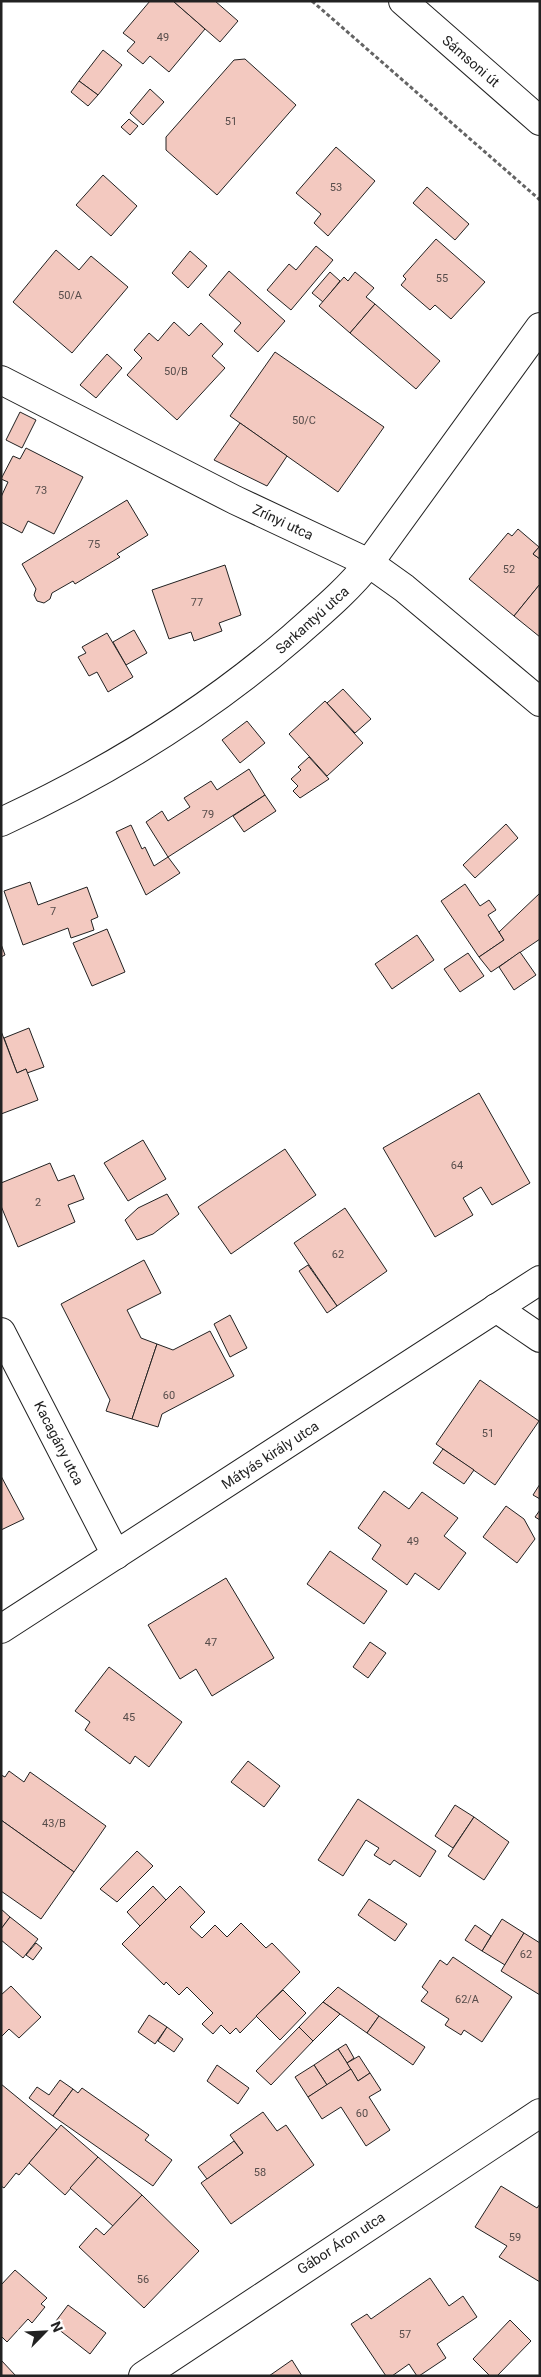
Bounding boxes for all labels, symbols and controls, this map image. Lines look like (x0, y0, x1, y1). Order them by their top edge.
house number: 49 (157, 31, 169, 44)
street label: Sámsoni út (439, 32, 503, 90)
house number: 51 (225, 115, 237, 128)
house number: 53 (330, 181, 342, 194)
house number: 55 (436, 272, 448, 285)
house number: 50/A (58, 289, 83, 302)
house number: 50/B (164, 365, 188, 378)
house number: 50/C (292, 414, 316, 427)
house number: 73 (35, 484, 47, 497)
street label: Zrínyi utca (250, 501, 316, 543)
house number: 75 (88, 538, 100, 551)
house number: 52 (503, 563, 515, 576)
street label: Sarkantyú utca (272, 583, 352, 657)
house number: 77 (191, 596, 203, 609)
house number: 79 (202, 808, 214, 821)
house number: 7 (50, 905, 56, 918)
house number: 64 (451, 1159, 463, 1172)
house number: 2 (35, 1196, 41, 1209)
house number: 62 (332, 1248, 344, 1261)
house number: 60 (163, 1389, 175, 1402)
street label: Kacagány utca (31, 1398, 87, 1488)
street label: Mátyás király utca (218, 1418, 322, 1492)
house number: 51 (482, 1427, 494, 1440)
house number: 49 (407, 1535, 419, 1548)
house number: 47 (205, 1636, 217, 1649)
house number: 45 (123, 1711, 135, 1724)
house number: 43/B (42, 1817, 66, 1830)
house number: 62 (520, 1948, 532, 1961)
house number: 62/A (455, 1993, 480, 2006)
house number: 60 (356, 2107, 368, 2120)
house number: 58 (254, 2166, 266, 2179)
street label: Gábor Áron utca (294, 2208, 388, 2277)
house number: 59 (509, 2231, 521, 2244)
house number: 56 (137, 2273, 149, 2286)
north arrow (20, 2307, 70, 2357)
text: N (48, 2319, 66, 2334)
house number: 57 (399, 2328, 411, 2341)

